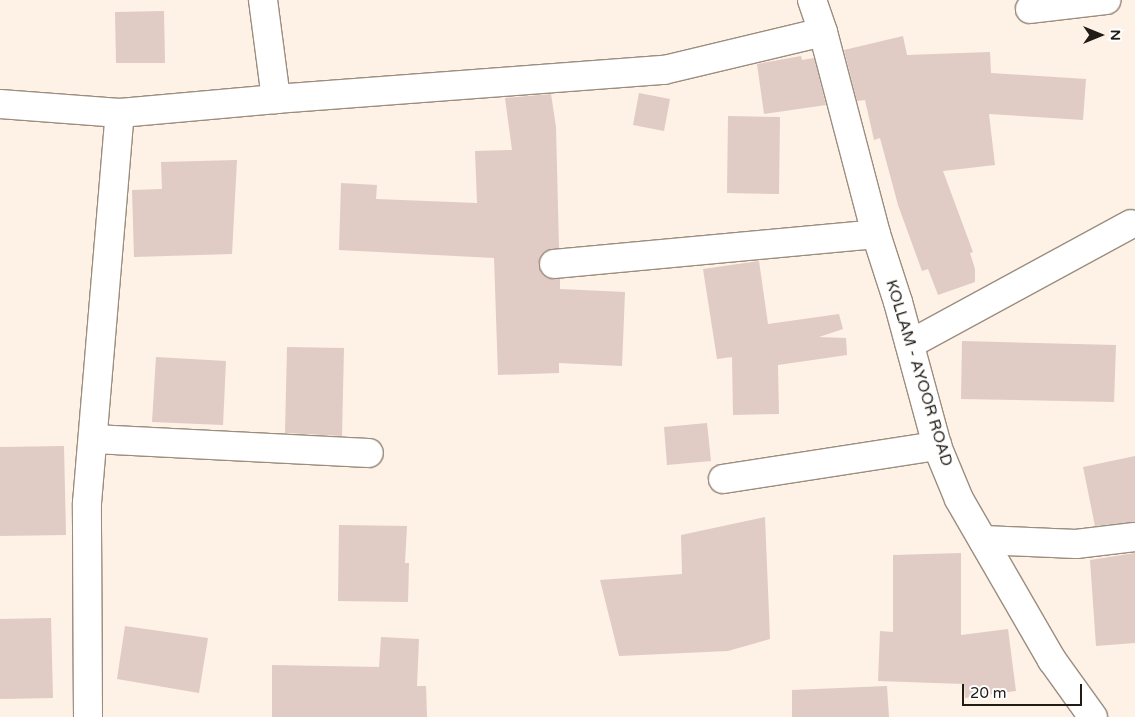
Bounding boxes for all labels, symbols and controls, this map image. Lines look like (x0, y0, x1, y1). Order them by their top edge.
north arrow (1075, 10, 1125, 60)
text: N (1107, 29, 1124, 41)
street label: KOLLAM - AYOOR ROAD (881, 277, 957, 469)
scale bar (965, 674, 1085, 706)
text: 20 m (970, 684, 1007, 702)

